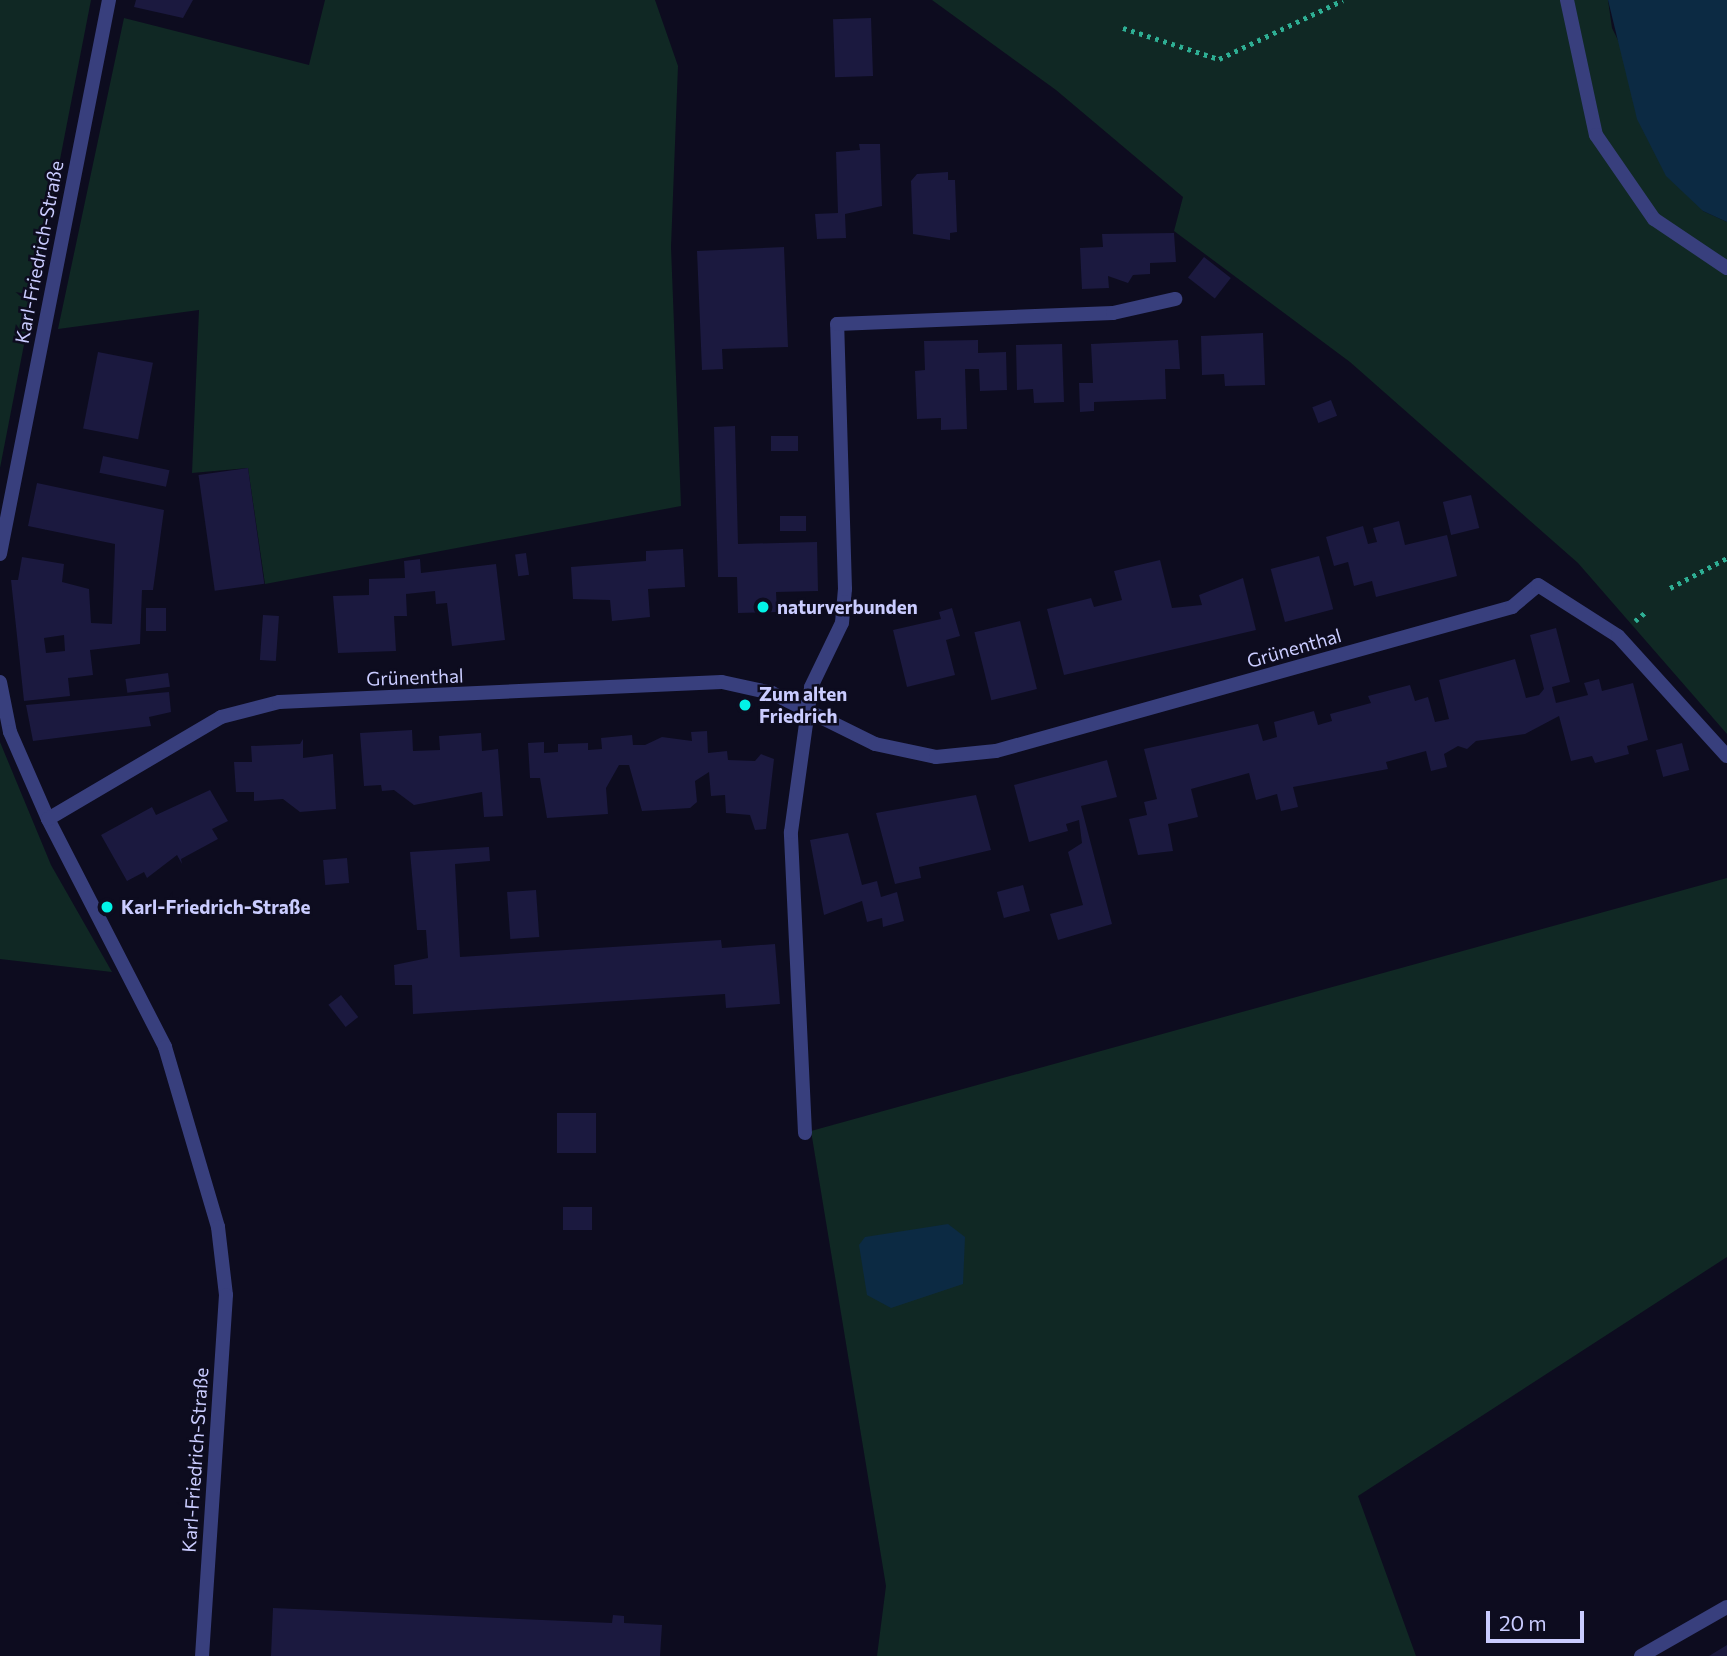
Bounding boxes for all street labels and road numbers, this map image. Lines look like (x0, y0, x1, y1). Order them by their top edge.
street label: Karl-Friedrich-Straße (10, 159, 68, 345)
street label: Grünenthal (1244, 624, 1344, 672)
street label: Grünenthal (366, 664, 464, 690)
street label: Karl-Friedrich-Straße (177, 1367, 213, 1553)

